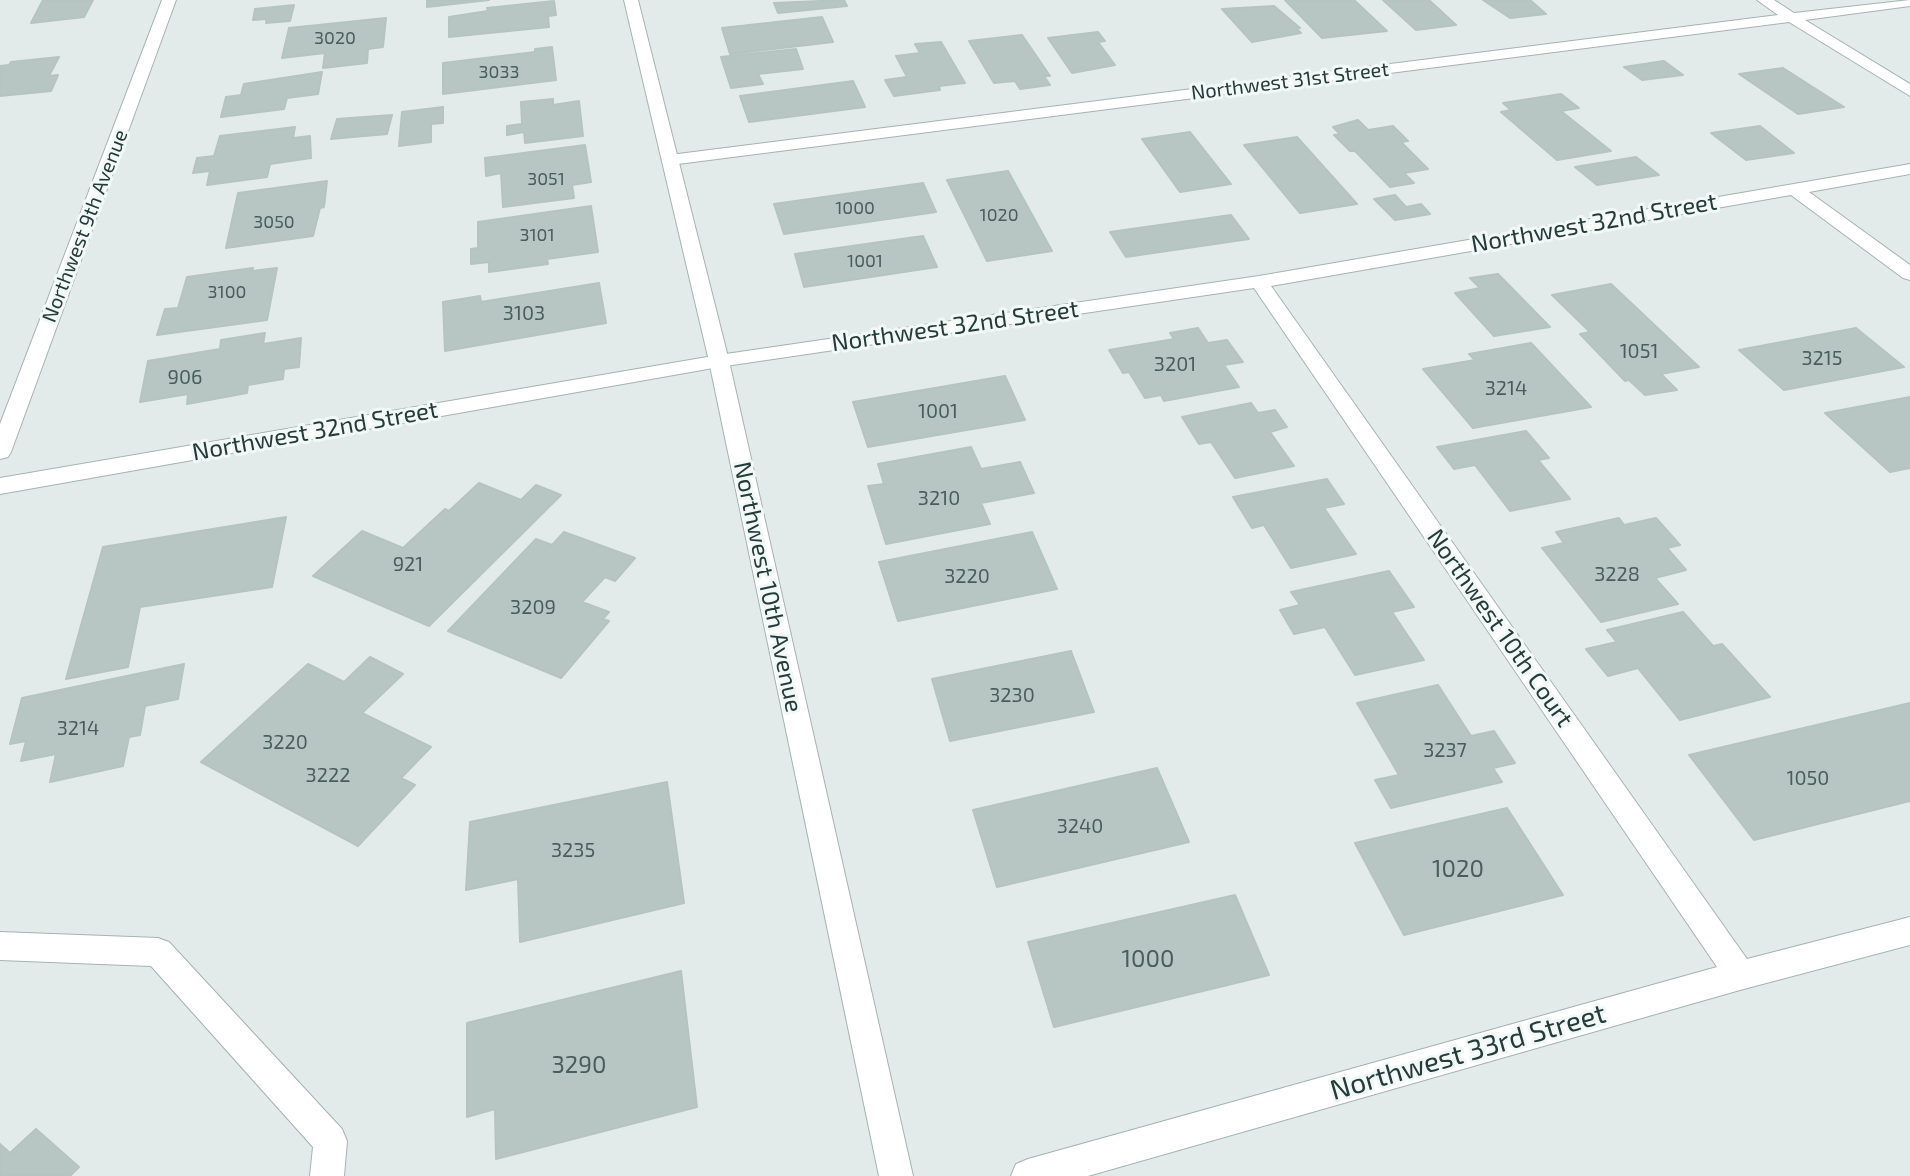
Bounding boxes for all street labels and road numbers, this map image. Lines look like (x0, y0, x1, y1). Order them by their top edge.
street label: Northwest 31st Street (1190, 57, 1390, 105)
street label: Northwest 9th Avenue (37, 126, 133, 326)
street label: Northwest 32nd Street (1469, 187, 1719, 259)
street label: Northwest 32nd Street (830, 294, 1080, 358)
street label: Northwest 32nd Street (190, 395, 440, 467)
street label: Northwest 10th Avenue (727, 459, 809, 715)
street label: Northwest 10th Court (1421, 524, 1579, 732)
street label: Northwest 33rd Street (1326, 997, 1610, 1107)

